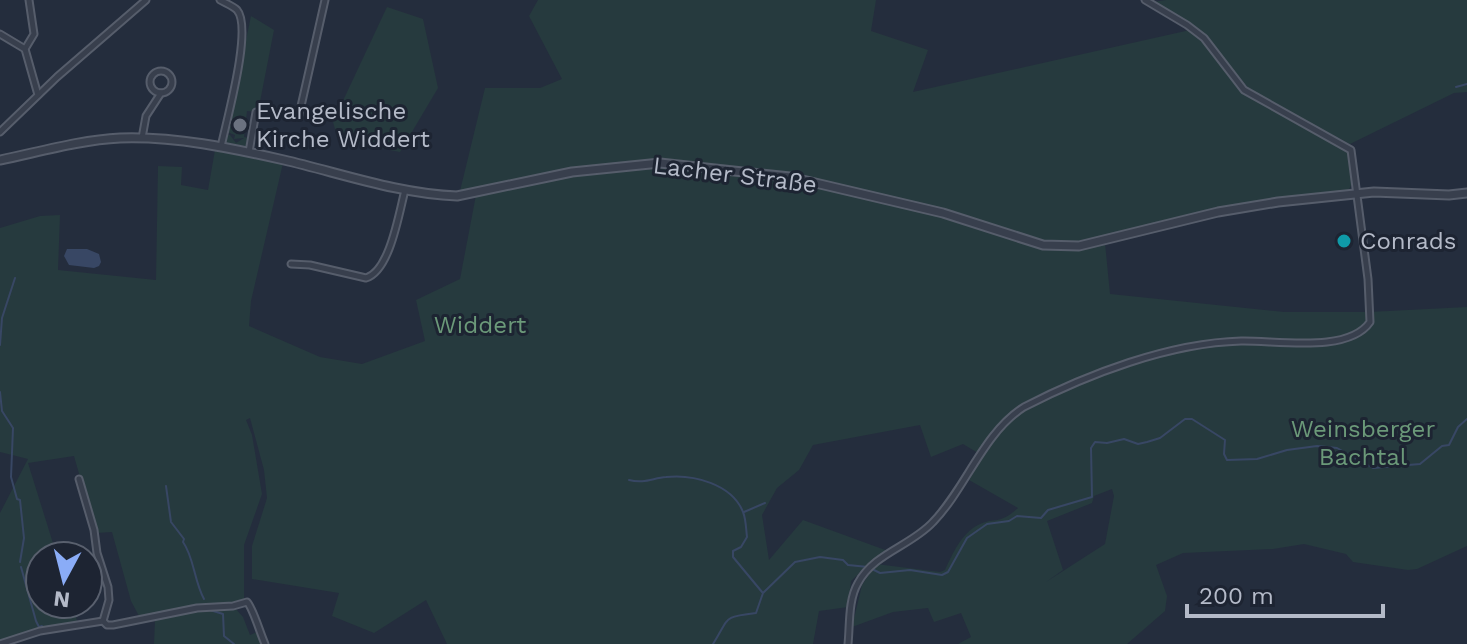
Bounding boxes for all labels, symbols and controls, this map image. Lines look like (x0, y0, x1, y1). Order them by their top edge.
place label: Evangelische Kirche Widdert (256, 97, 430, 153)
marker: Evangelische Kirche Widdert (231, 116, 249, 134)
street label: Lacher Straße (652, 151, 818, 199)
place label: Conrads (1360, 227, 1456, 255)
marker: Conrads (1335, 232, 1353, 250)
park label: Widdert (434, 311, 526, 339)
park label: Weinsberger Bachtal (1291, 415, 1435, 471)
north arrow (24, 540, 104, 620)
scale bar (1187, 568, 1383, 618)
text: 200 m (1199, 582, 1274, 610)
text: N (52, 586, 71, 613)

